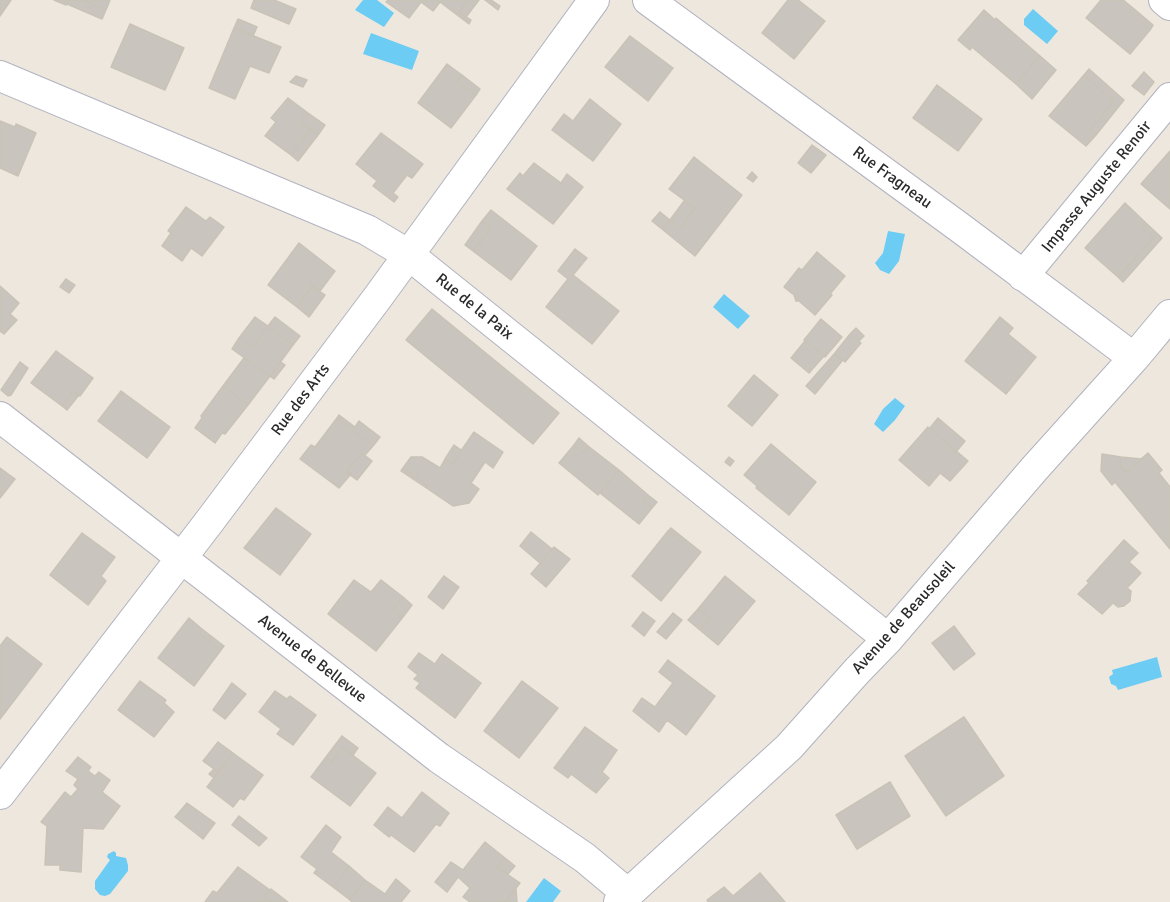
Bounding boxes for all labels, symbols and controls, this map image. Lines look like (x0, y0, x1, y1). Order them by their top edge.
street label: Impasse Auguste Renoir (1038, 117, 1156, 257)
street label: Rue Fragneau (849, 143, 935, 213)
street label: Rue de la Paix (431, 270, 517, 344)
street label: Rue des Arts (268, 360, 334, 440)
street label: Avenue de Beausoleil (848, 558, 960, 678)
street label: Avenue de Bellevue (254, 611, 370, 707)

